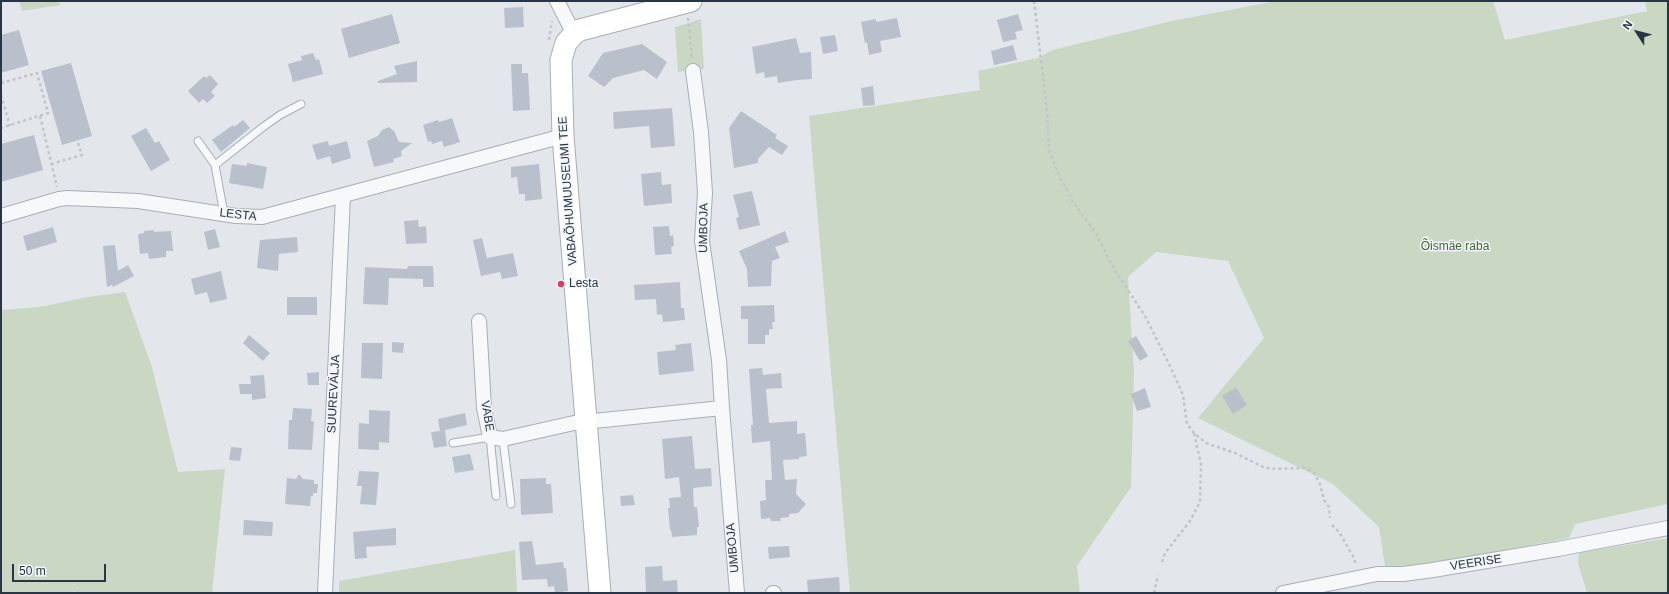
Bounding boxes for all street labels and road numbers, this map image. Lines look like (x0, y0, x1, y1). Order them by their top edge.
street label: VABAÕHUMUUSEUMI TEE (556, 116, 580, 266)
street label: UMBOJA (696, 203, 712, 253)
street label: LESTA (219, 206, 257, 224)
street label: SUUREVÄLJA (325, 354, 343, 434)
street label: VABE (477, 400, 497, 432)
street label: UMBOJA (724, 522, 742, 574)
street label: VEERISE (1449, 552, 1503, 574)

